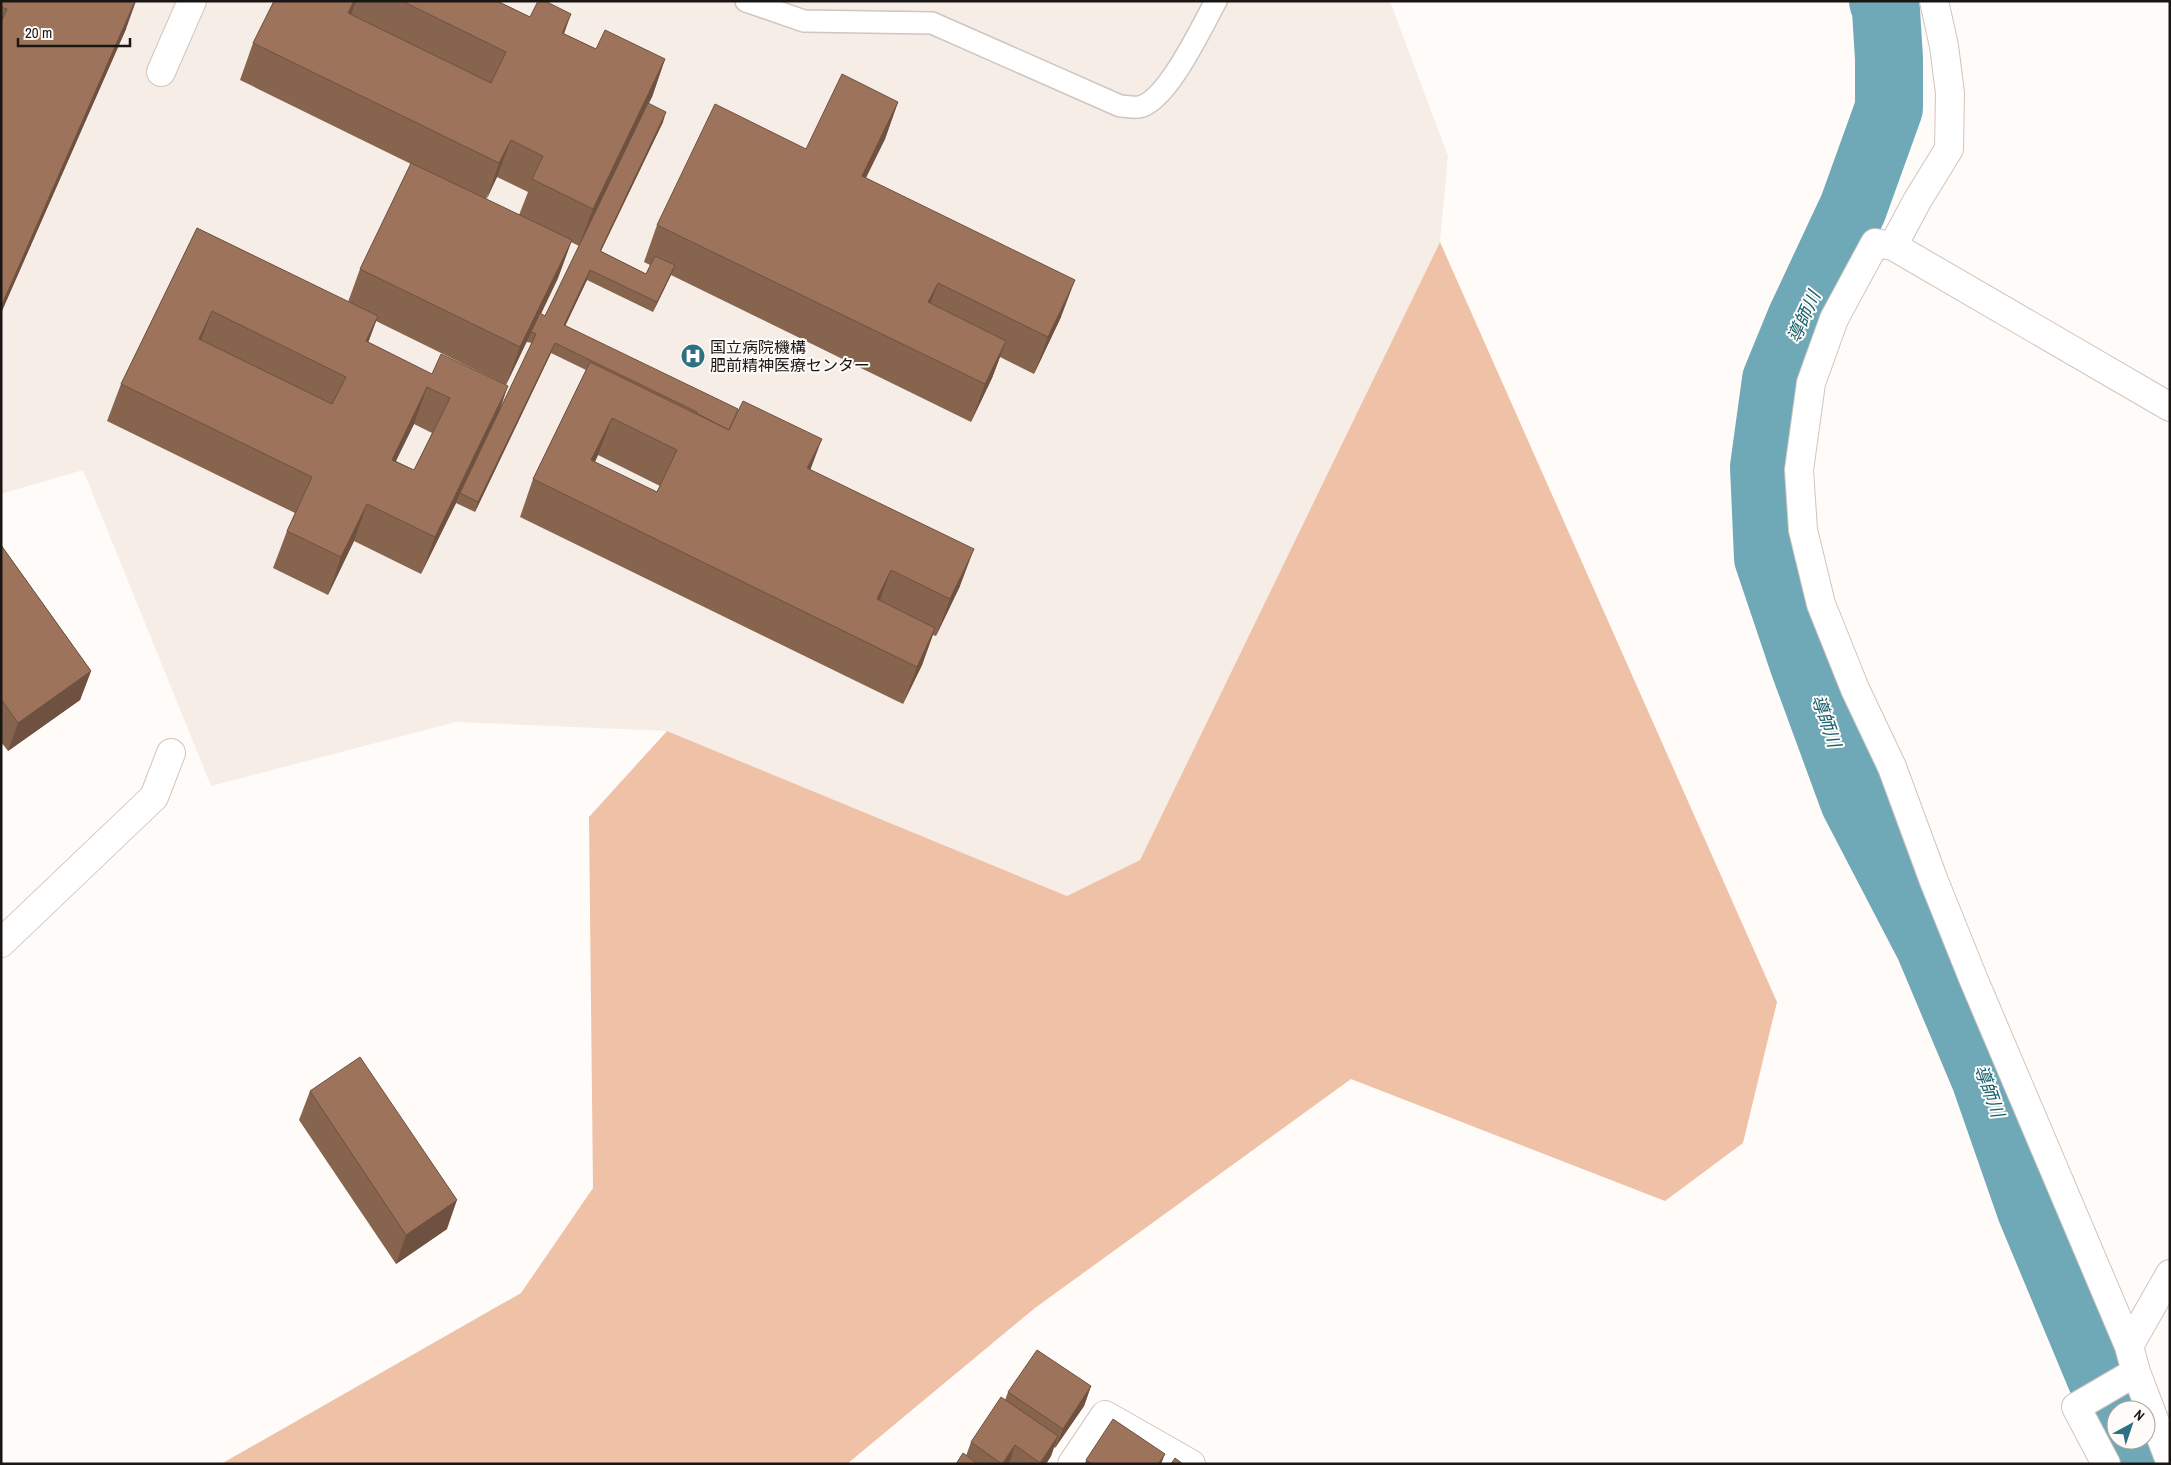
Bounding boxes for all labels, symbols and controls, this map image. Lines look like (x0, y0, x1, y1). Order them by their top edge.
scale bar (18, 15, 130, 47)
text: 20 m (25, 22, 52, 43)
water label: 導師川 (1781, 285, 1827, 347)
place label: 国立病院機構 肥前精神医療センター (710, 336, 870, 376)
hospital icon: 国立病院機構 肥前精神医療センター (680, 343, 706, 369)
water label: 導師川 (1806, 691, 1848, 752)
water label: 導師川 (1968, 1061, 2011, 1122)
north arrow (2106, 1400, 2156, 1450)
text: N (2130, 1405, 2148, 1425)

